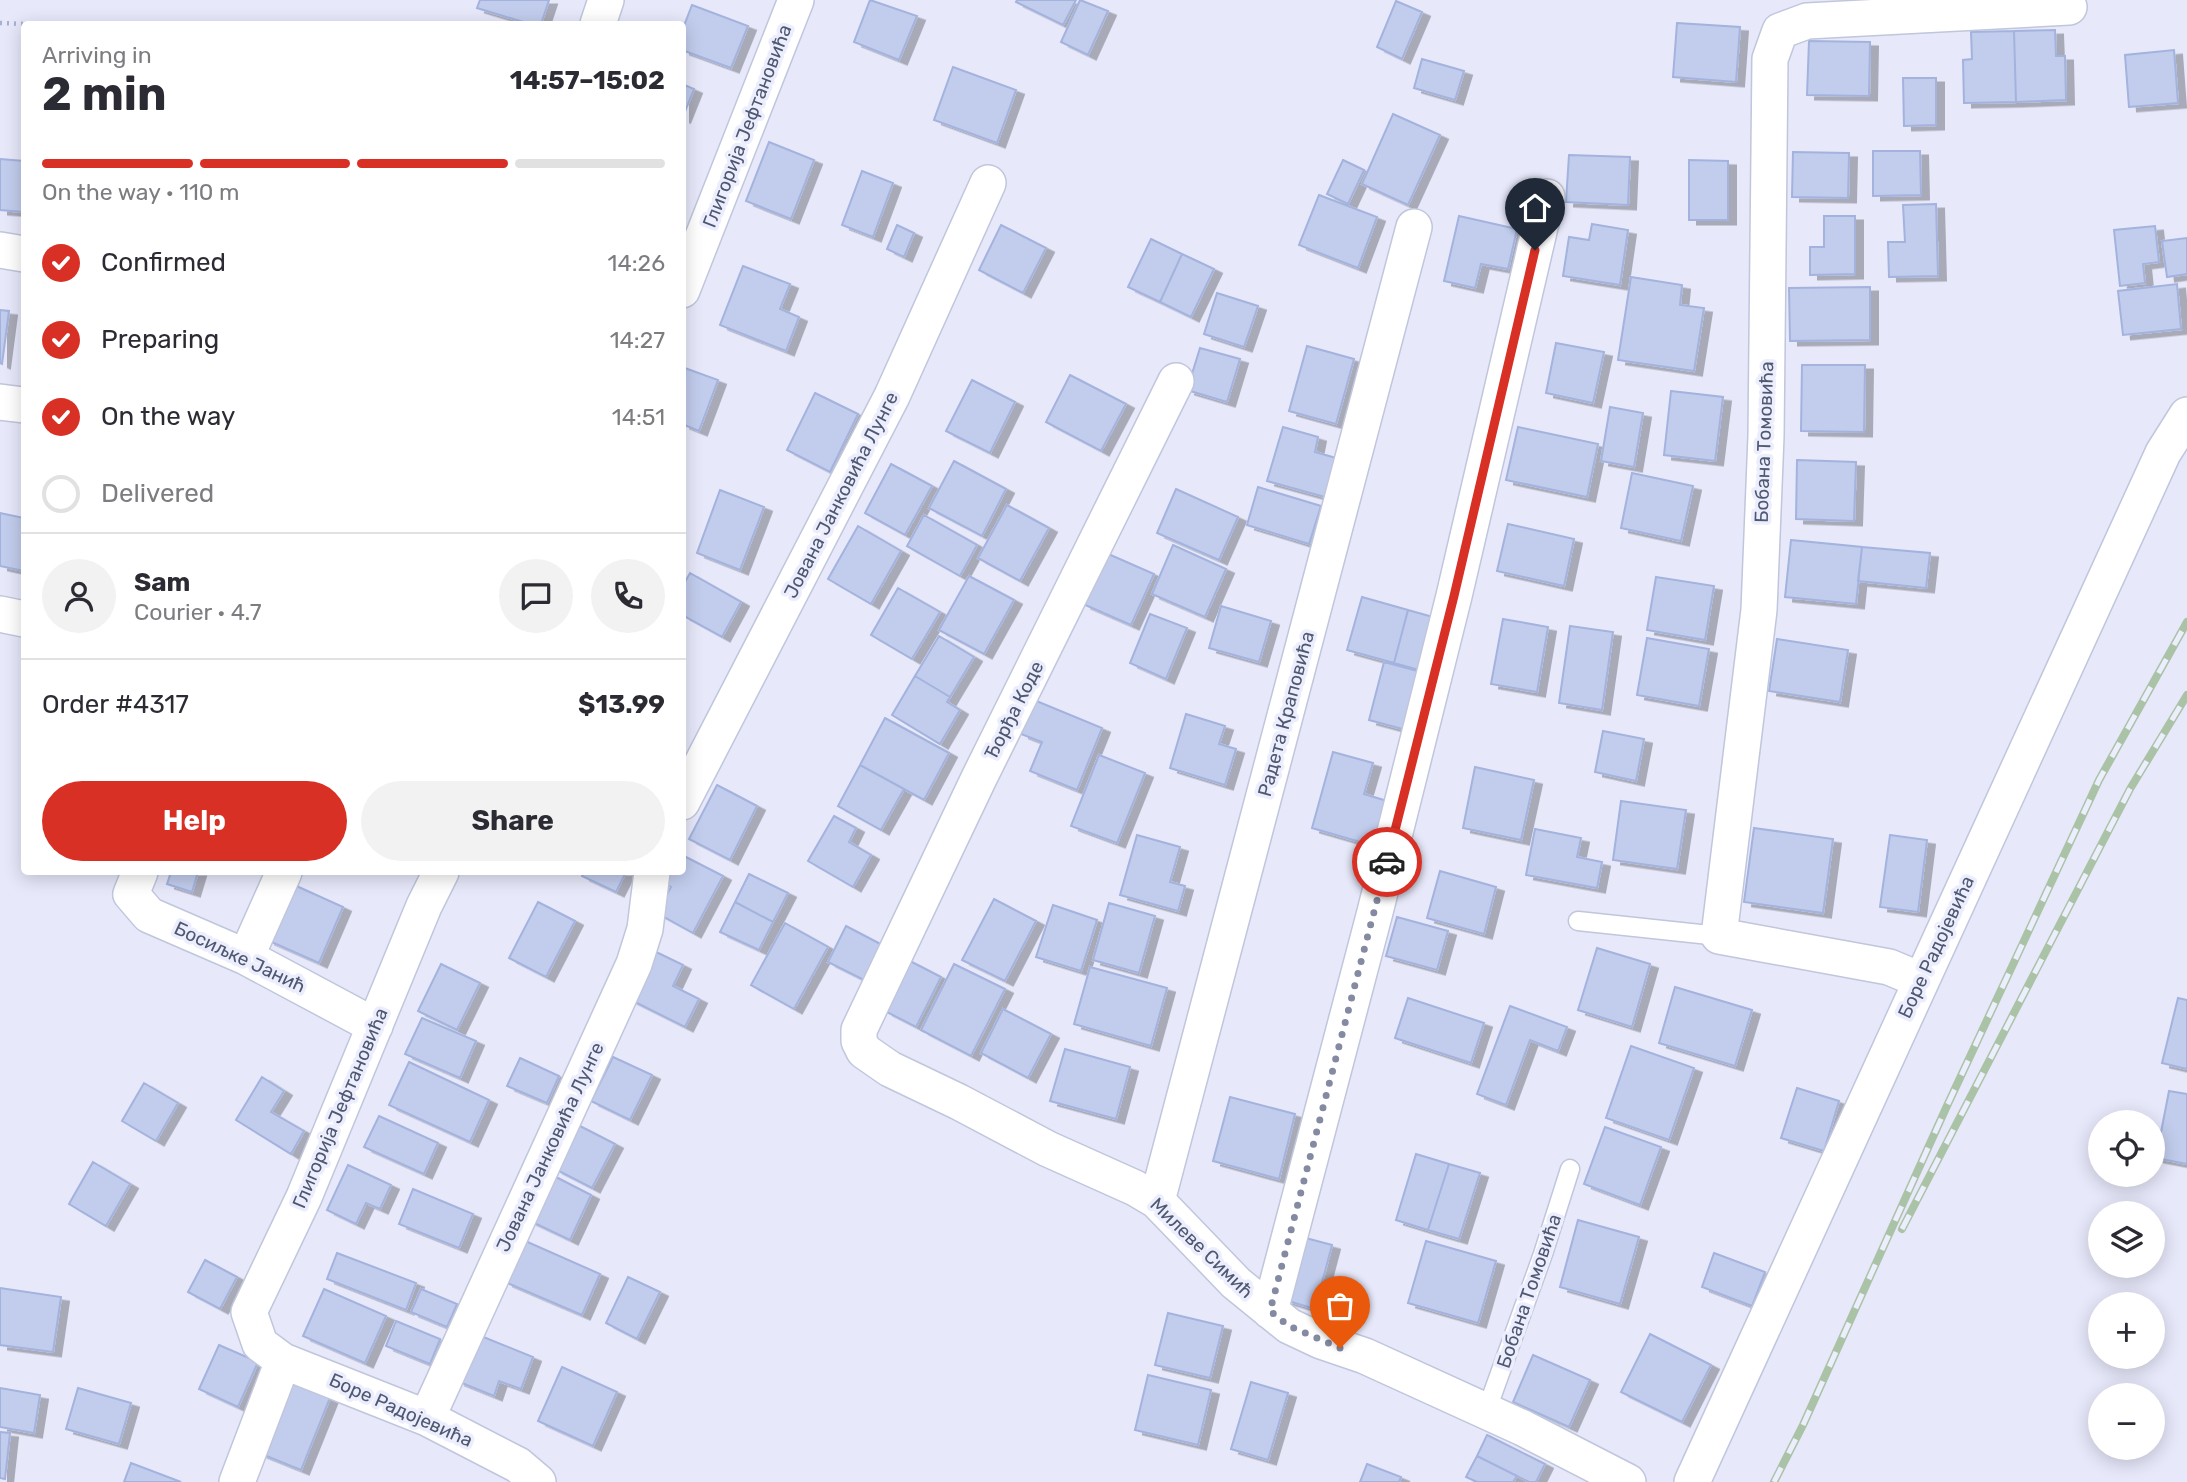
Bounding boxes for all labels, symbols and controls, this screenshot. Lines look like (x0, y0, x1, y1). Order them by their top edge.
street label: Глигорија Јефтановића (698, 21, 796, 231)
text: Arriving in (42, 41, 152, 69)
text: 14:57–15:02 (510, 65, 665, 96)
text: 2 min (42, 67, 167, 122)
text: On the way · 110 m (42, 178, 240, 206)
pin (1505, 178, 1565, 250)
icon: home (1516, 189, 1554, 227)
icon: check (42, 244, 80, 282)
text: Confirmed (101, 247, 226, 278)
text: 14:26 (608, 249, 665, 277)
icon: check (42, 321, 80, 359)
text: Preparing (101, 324, 219, 355)
text: 14:27 (610, 326, 665, 354)
street label: Бобана Томовића (1750, 361, 1778, 523)
street label: Јована Јанковића Лунге (779, 388, 903, 602)
icon: check (42, 398, 80, 436)
text: On the way (101, 401, 235, 432)
text: 14:51 (612, 403, 665, 431)
text: Delivered (101, 478, 214, 509)
button: person (42, 559, 116, 633)
button: chat (499, 559, 573, 633)
button: phone (591, 559, 665, 633)
text: Sam (134, 567, 190, 598)
text: Courier · 4.7 (134, 598, 261, 626)
street label: Радета Краповића (1253, 629, 1319, 799)
street label: Ђорђа Коде (980, 657, 1048, 763)
text: Order #4317 (42, 689, 189, 720)
text: $13.99 (578, 689, 665, 720)
button: Help (42, 781, 347, 861)
button: Share (361, 781, 665, 861)
courier (1352, 827, 1422, 897)
icon: car (1368, 843, 1406, 881)
street label: Боре Радојевића (1893, 872, 1979, 1022)
street label: Босиљке Јанић (171, 916, 309, 998)
street label: Глигорија Јефтановића (287, 1004, 393, 1212)
street label: Јована Јанковића Лунге (491, 1039, 609, 1255)
map controls (2088, 1110, 2165, 1460)
button: locate (2088, 1110, 2165, 1187)
street label: Милеве Симић (1146, 1193, 1258, 1303)
button: layers (2088, 1201, 2165, 1278)
street label: Бобана Томовића (1492, 1211, 1566, 1371)
pin (1310, 1276, 1370, 1348)
icon: bag (1321, 1287, 1359, 1325)
button: + (2088, 1292, 2165, 1369)
street label: Боре Радојевића (326, 1368, 476, 1452)
button: − (2088, 1383, 2165, 1460)

